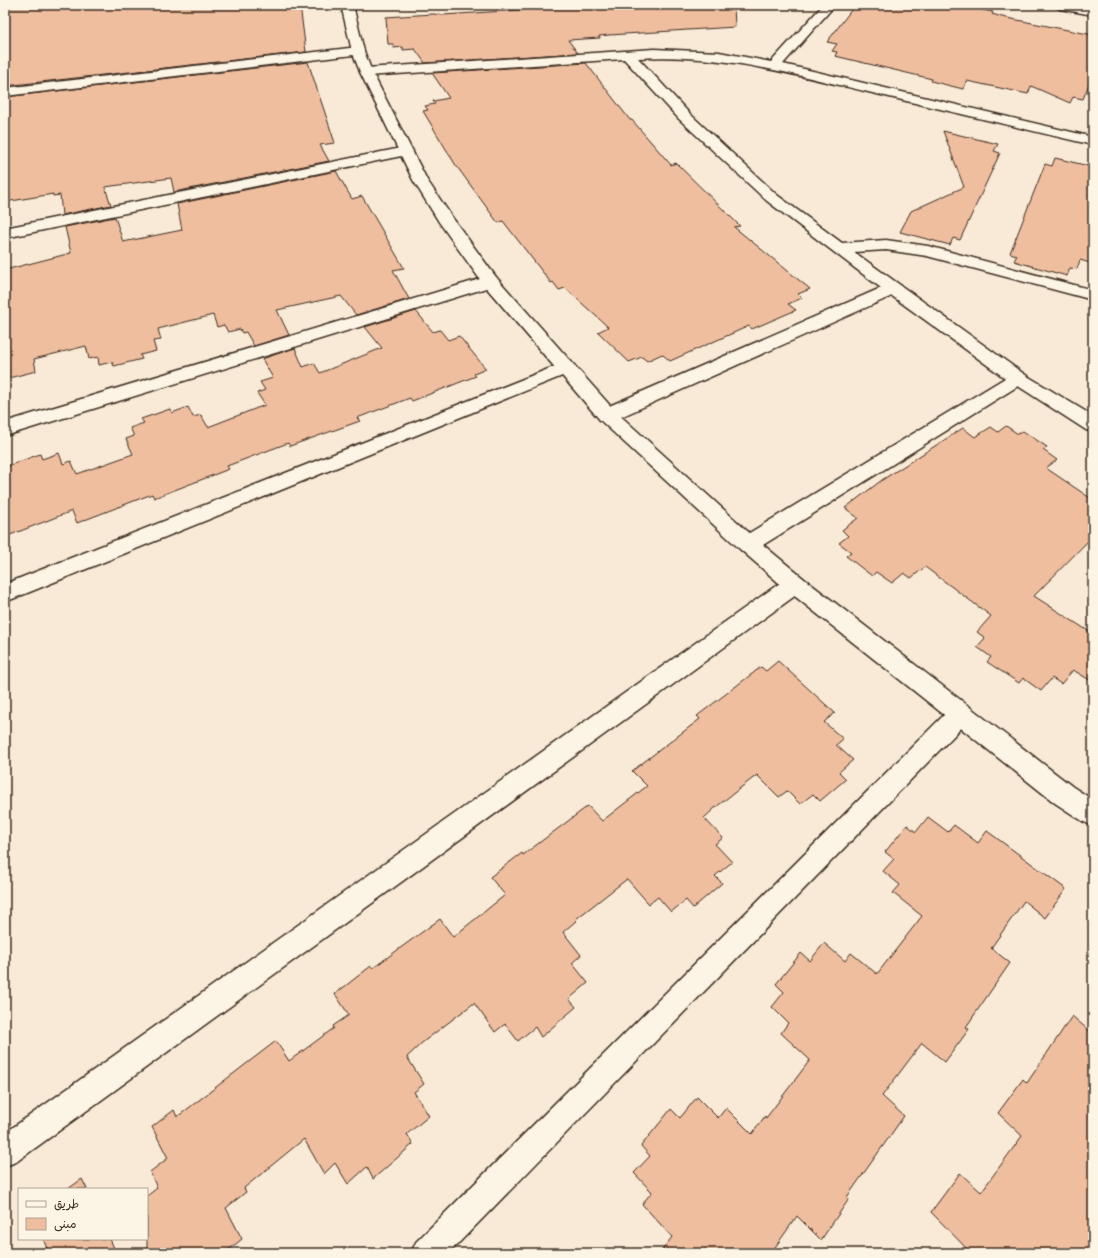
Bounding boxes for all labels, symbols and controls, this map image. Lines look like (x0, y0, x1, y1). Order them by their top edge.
legend (18, 1188, 148, 1240)
text: طريق (54, 1197, 79, 1211)
text: مبنى (54, 1217, 77, 1232)

